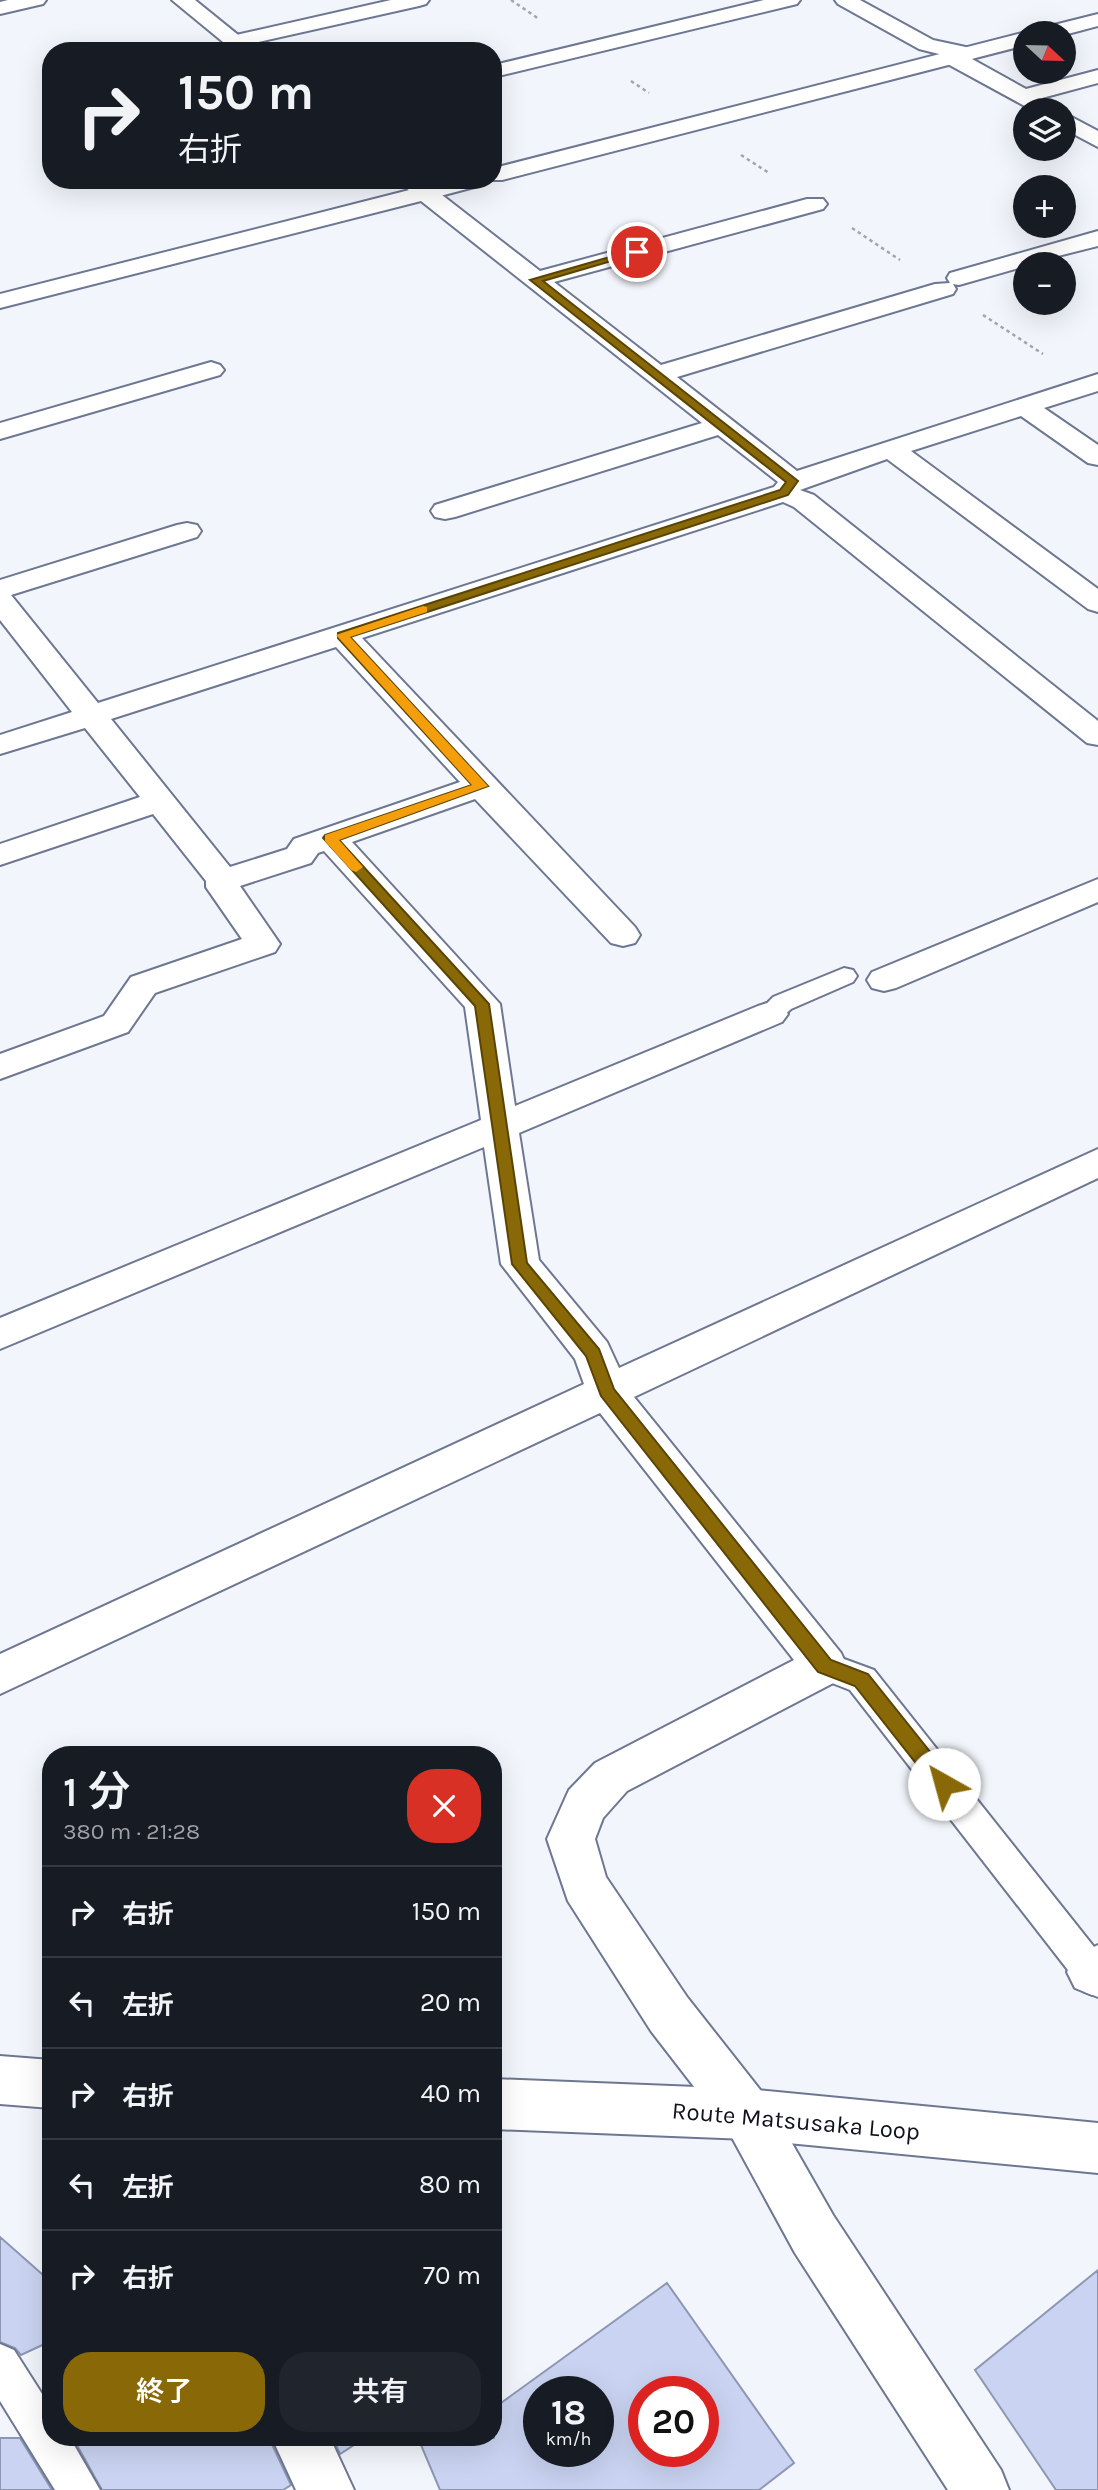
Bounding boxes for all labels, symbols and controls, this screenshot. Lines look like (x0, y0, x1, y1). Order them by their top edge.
north arrow (1013, 21, 1076, 84)
map controls (1013, 21, 1076, 315)
text: 150 m (178, 64, 314, 121)
icon: right (63, 70, 154, 161)
button: layers (1013, 98, 1076, 161)
text: 右折 (178, 131, 242, 168)
button: + (1013, 175, 1076, 238)
pin (607, 222, 667, 282)
icon: arrive (618, 233, 656, 271)
button: − (1013, 252, 1076, 315)
position arrow (907, 1747, 981, 1821)
text: 1 分 (63, 1767, 130, 1817)
button: close (407, 1769, 481, 1843)
text: 380 m · 21:28 (63, 1818, 200, 1845)
icon: right (63, 1893, 101, 1931)
text: 150 m (412, 1896, 481, 1927)
text: 右折 (122, 1899, 174, 1930)
icon: left (63, 1984, 101, 2022)
text: 20 m (420, 1987, 481, 2018)
text: 左折 (122, 1990, 174, 2021)
icon: right (63, 2075, 101, 2113)
text: 40 m (421, 2078, 481, 2109)
text: 右折 (122, 2081, 174, 2112)
street label: Route Matsusaka Loop (671, 2096, 921, 2146)
icon: left (63, 2166, 101, 2204)
text: 80 m (419, 2169, 481, 2200)
text: 左折 (122, 2172, 174, 2203)
icon: right (63, 2257, 101, 2295)
text: 70 m (423, 2260, 481, 2291)
text: 右折 (122, 2263, 174, 2294)
button: 終了 (63, 2352, 265, 2432)
button: 共有 (279, 2352, 481, 2432)
speed limit sign: 20 (628, 2376, 719, 2467)
text: 18 (551, 2392, 586, 2433)
text: km/h (546, 2428, 591, 2450)

